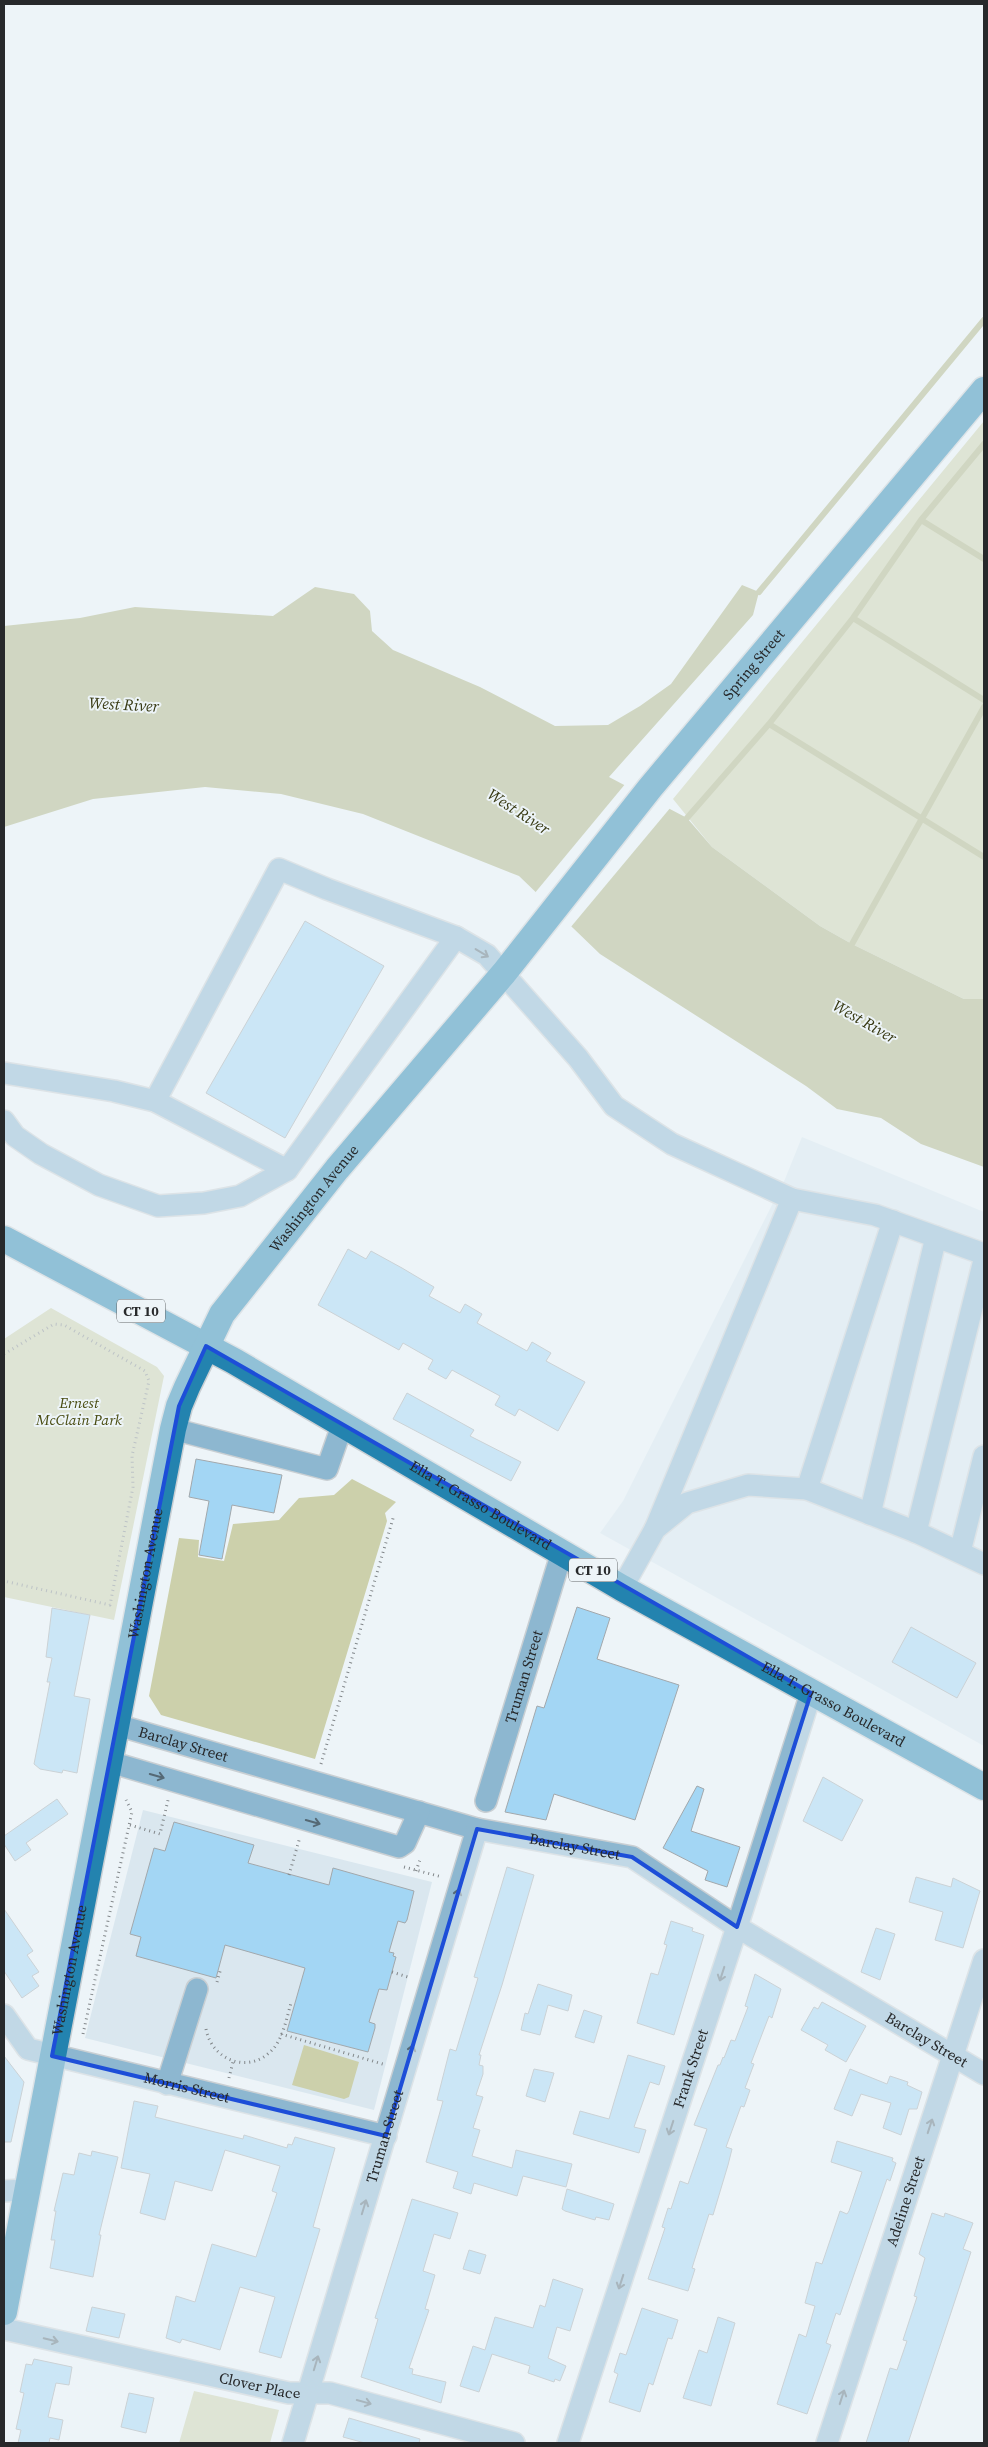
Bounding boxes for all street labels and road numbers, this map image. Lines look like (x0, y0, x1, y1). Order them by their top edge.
street label: Spring Street (718, 624, 789, 704)
street label: Washington Avenue (264, 1140, 364, 1257)
road number: CT 10 (117, 1300, 165, 1322)
street label: Ella T. Grasso Boulevard (406, 1455, 556, 1555)
street label: Washington Avenue (122, 1506, 168, 1641)
road number: CT 10 (569, 1558, 617, 1582)
street label: Truman Street (499, 1627, 548, 1726)
street label: Ella T. Grasso Boulevard (758, 1656, 910, 1752)
street label: Barclay Street (136, 1721, 231, 1767)
street label: Barclay Street (528, 1828, 622, 1865)
street label: Washington Avenue (46, 1903, 92, 2037)
street label: Barclay Street (882, 2007, 972, 2072)
street label: Frank Street (667, 2026, 713, 2111)
street label: Morris Street (142, 2067, 232, 2108)
street label: Truman Street (361, 2087, 408, 2185)
street label: Adeline Street (881, 2153, 930, 2249)
street label: Clover Place (217, 2367, 301, 2404)

